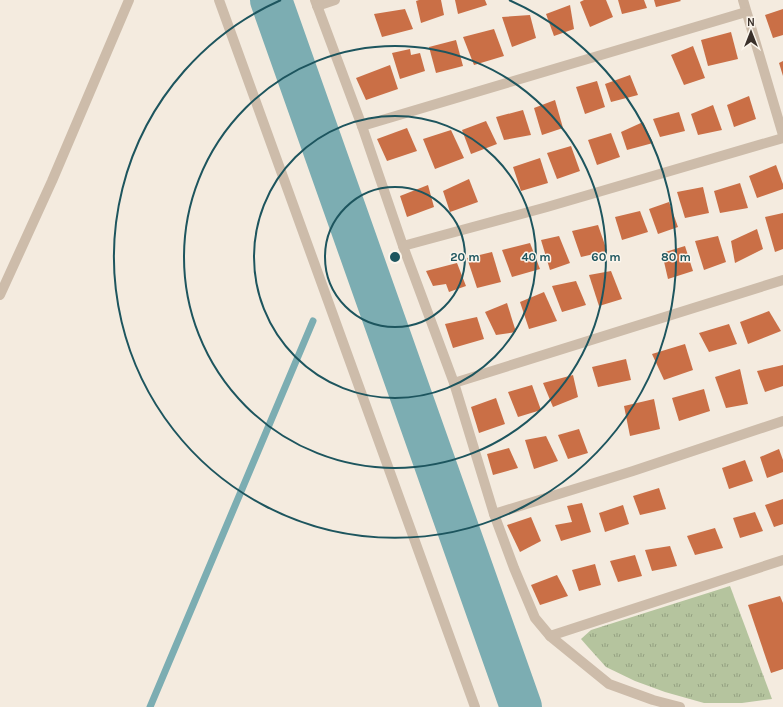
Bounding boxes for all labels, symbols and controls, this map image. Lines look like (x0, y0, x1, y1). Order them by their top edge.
north arrow (731, 12, 771, 52)
text: N (747, 16, 755, 29)
centre of rings (388, 250, 402, 264)
text: 20 m (450, 250, 480, 264)
text: 40 m (521, 250, 551, 264)
text: 60 m (591, 250, 621, 264)
text: 80 m (661, 250, 691, 264)

